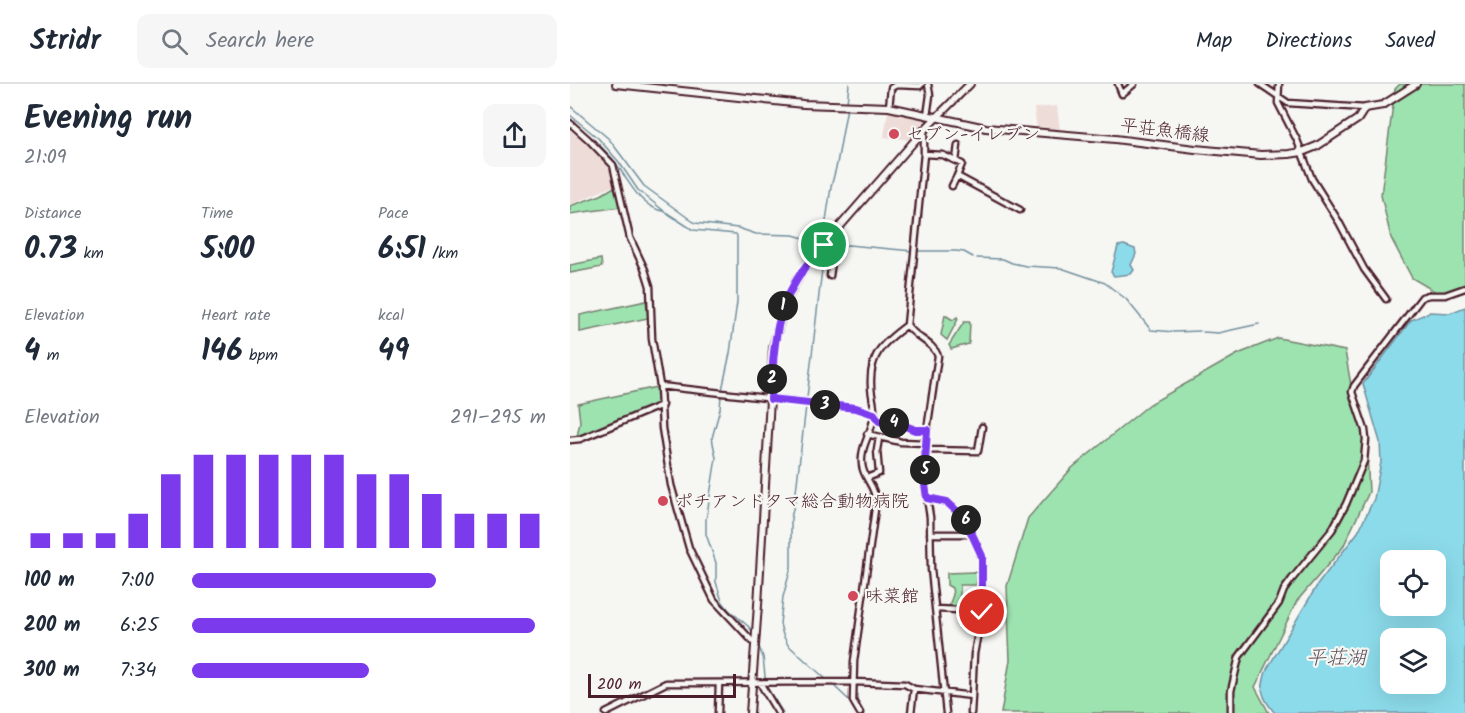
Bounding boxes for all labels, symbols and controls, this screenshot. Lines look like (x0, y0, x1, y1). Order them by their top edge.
search box (137, 14, 557, 68)
text: Stridr (30, 19, 101, 64)
text: Search here (206, 24, 314, 59)
icon: search (158, 25, 191, 58)
text: Map (1196, 25, 1232, 58)
text: Directions (1265, 25, 1352, 58)
text: Saved (1385, 25, 1435, 58)
text: Evening run (24, 93, 192, 146)
button: share (483, 104, 546, 167)
street label: 平荘魚橋線 (1118, 112, 1211, 151)
place label: セブン-イレブン (906, 121, 1040, 150)
marker: セブン-イレブン (887, 127, 901, 141)
text: 21:09 (24, 142, 67, 174)
text: Distance (24, 201, 82, 226)
text: Time (201, 201, 233, 226)
text: Pace (378, 201, 409, 226)
pin (798, 219, 849, 270)
text: 0.73 (24, 226, 77, 274)
text: 5:00 (201, 226, 254, 274)
text: 6:51 (378, 226, 426, 274)
icon: arrive (807, 228, 840, 261)
text: km (77, 241, 104, 266)
text: /km (426, 241, 458, 266)
pin: 1 (768, 291, 798, 321)
text: 1 (781, 293, 785, 318)
text: Elevation (24, 303, 85, 328)
text: Heart rate (201, 303, 271, 328)
text: kcal (378, 303, 404, 328)
text: 4 (24, 328, 40, 376)
text: 146 (201, 328, 243, 376)
text: 49 (378, 328, 410, 376)
text: m (40, 343, 60, 368)
text: bpm (243, 343, 278, 368)
pin: 2 (757, 364, 787, 394)
text: 2 (767, 366, 777, 391)
pin: 3 (810, 390, 840, 420)
text: 3 (821, 392, 829, 417)
text: Elevation (24, 402, 100, 434)
text: 291–295 m (450, 402, 546, 434)
pin: 4 (879, 408, 909, 438)
text: 4 (890, 410, 898, 435)
pin: 5 (910, 455, 940, 485)
text: 5 (921, 457, 929, 482)
place label: ポチアンドタマ総合動物病院 (675, 488, 909, 517)
marker: ポチアンドタマ総合動物病院 (656, 494, 670, 508)
pin: 6 (951, 505, 981, 535)
text: 6 (962, 507, 970, 532)
map controls (1380, 550, 1446, 694)
button: locate (1380, 550, 1446, 616)
text: 100 m (24, 565, 75, 597)
text: 7:00 (120, 565, 154, 597)
place label: 味菜館 (865, 583, 919, 612)
pin (956, 586, 1007, 637)
marker: 味菜館 (846, 589, 860, 603)
icon: check (965, 595, 998, 628)
text: 200 m (24, 610, 80, 642)
text: 6:25 (120, 610, 158, 642)
button: layers (1380, 628, 1446, 694)
water label: 平荘湖 (1306, 643, 1368, 675)
text: 300 m (24, 655, 80, 687)
text: 7:34 (120, 655, 157, 687)
scale bar (588, 671, 736, 698)
text: 200 m (597, 672, 641, 697)

